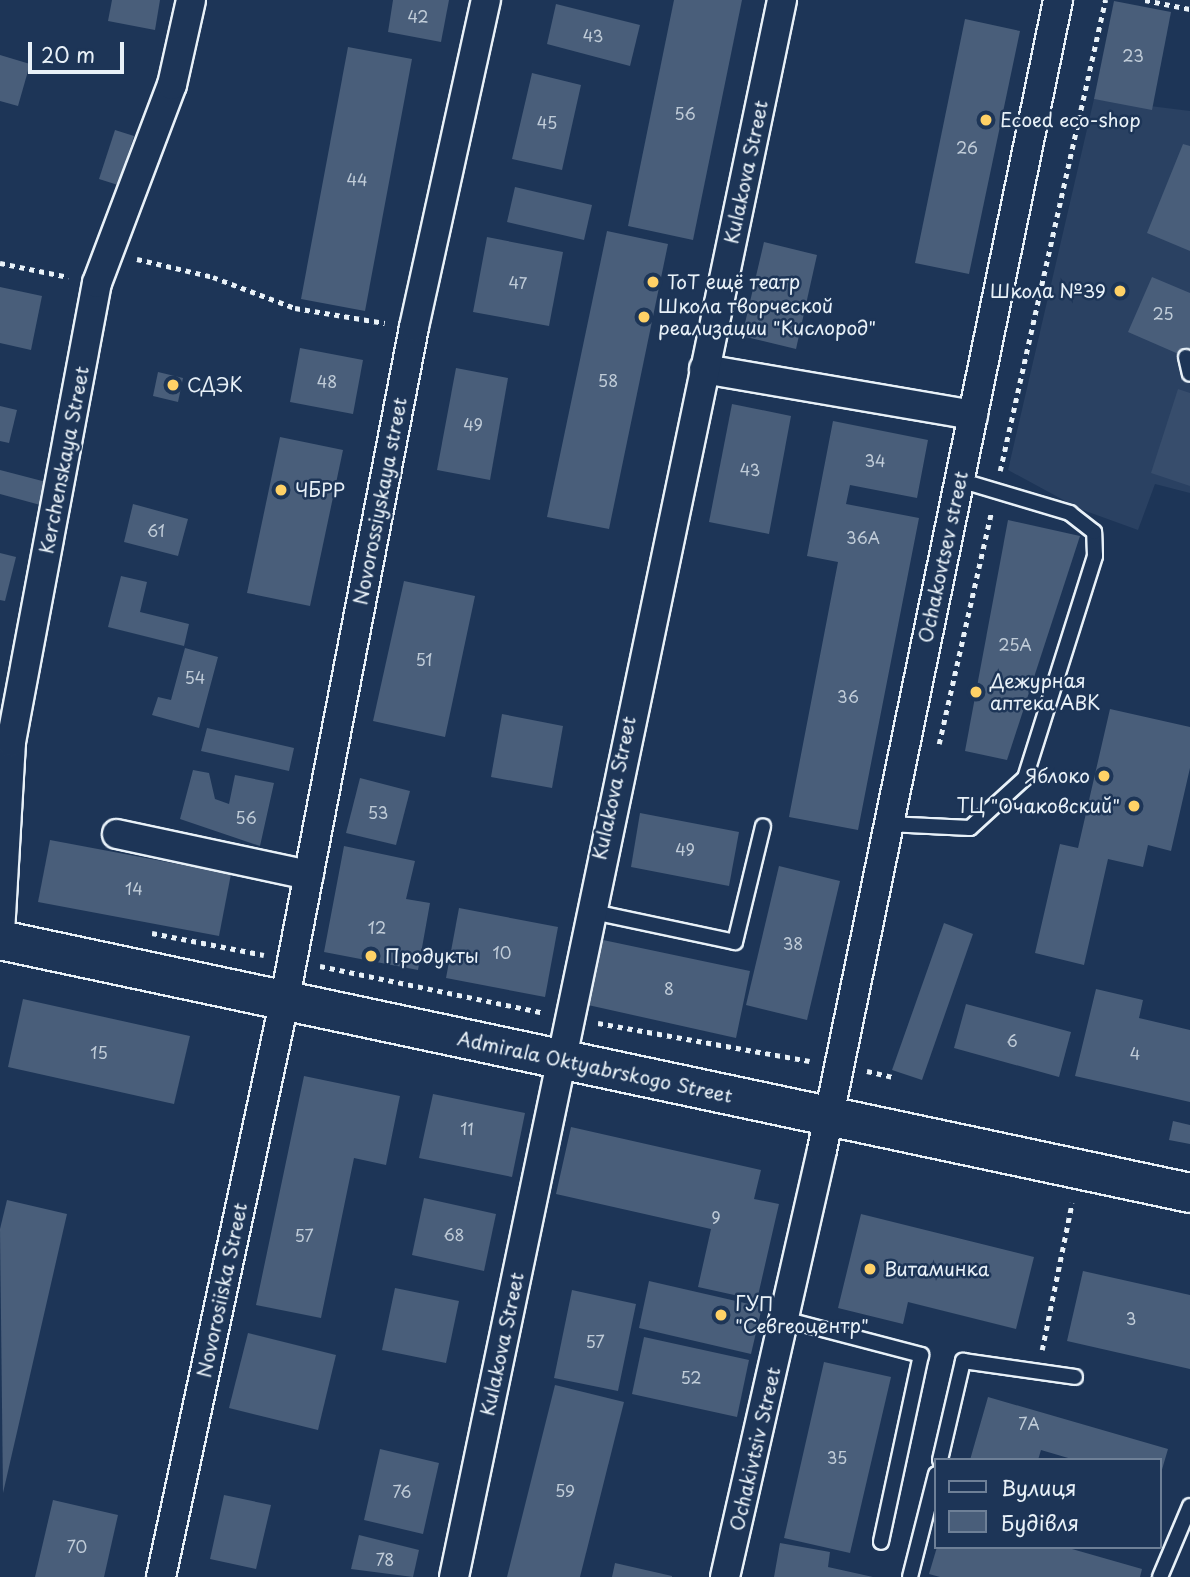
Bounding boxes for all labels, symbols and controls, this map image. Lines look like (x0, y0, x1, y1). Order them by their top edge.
house number: 42 (407, 6, 429, 26)
house number: 43 (583, 25, 603, 45)
scale bar (32, 28, 128, 72)
text: 20 m (41, 38, 95, 70)
house number: 23 (1122, 45, 1144, 65)
street label: Kulakova Street (720, 98, 772, 246)
house number: 56 (674, 103, 696, 123)
place label: Ecoed eco-shop (1000, 109, 1141, 131)
house number: 45 (537, 112, 557, 132)
marker: Ecoed eco-shop (978, 112, 994, 128)
house number: 26 (956, 137, 978, 157)
house number: 44 (346, 169, 368, 189)
place label: ТоТ ещё театр (667, 271, 802, 293)
house number: 47 (509, 272, 527, 292)
marker: ТоТ ещё театр (645, 274, 661, 290)
place label: Школа №39 (989, 280, 1106, 302)
marker: Школа №39 (1112, 283, 1128, 299)
place label: Школа творческой реализации "Кислород" (658, 295, 877, 339)
house number: 25 (1152, 303, 1174, 323)
marker: Школа творческой реализации "Кислород" (636, 309, 652, 325)
street label: Kerchenskaya Street (35, 364, 93, 556)
house number: 58 (598, 370, 618, 390)
house number: 48 (317, 371, 337, 391)
place label: СДЭК (187, 374, 243, 396)
marker: СДЭК (165, 377, 181, 393)
street label: Novorossiyskaya street (349, 395, 411, 607)
house number: 49 (463, 414, 483, 434)
house number: 34 (864, 450, 886, 470)
house number: 43 (740, 459, 760, 479)
street label: Ochakovtsev street (914, 469, 972, 645)
place label: ЧБРР (295, 479, 345, 501)
marker: ЧБРР (273, 482, 289, 498)
house number: 61 (147, 520, 165, 540)
house number: 36А (846, 527, 880, 547)
house number: 25А (998, 634, 1032, 654)
house number: 51 (415, 649, 433, 669)
house number: 54 (185, 667, 205, 687)
place label: Дежурная аптека АВК (990, 670, 1102, 714)
marker: Дежурная аптека АВК (968, 684, 984, 700)
house number: 36 (837, 686, 859, 706)
street label: Kulakova Street (588, 714, 640, 862)
place label: Яблоко (1025, 765, 1090, 787)
marker: Яблоко (1096, 768, 1112, 784)
place label: ТЦ "Очаковский" (956, 795, 1120, 817)
marker: ТЦ "Очаковский" (1126, 798, 1142, 814)
house number: 53 (368, 802, 388, 822)
house number: 56 (235, 807, 257, 827)
house number: 49 (675, 839, 695, 859)
house number: 14 (125, 878, 143, 898)
house number: 12 (368, 917, 386, 937)
house number: 38 (783, 933, 803, 953)
house number: 10 (493, 942, 511, 962)
place label: Продукты (385, 945, 479, 967)
marker: Продукты (363, 948, 379, 964)
house number: 8 (664, 978, 674, 998)
street label: Admirala Oktyabrskogo Street (455, 1027, 735, 1107)
house number: 6 (1006, 1030, 1018, 1050)
house number: 15 (90, 1042, 108, 1062)
house number: 4 (1130, 1043, 1140, 1063)
house number: 11 (460, 1118, 474, 1138)
street label: Novorosiiska Street (192, 1200, 252, 1380)
house number: 9 (711, 1207, 721, 1227)
house number: 68 (443, 1224, 465, 1244)
house number: 57 (294, 1225, 314, 1245)
place label: Витаминка (884, 1258, 989, 1280)
marker: Витаминка (862, 1261, 878, 1277)
street label: Kulakova Street (476, 1270, 528, 1418)
place label: ГУП "Севгеоцентр" (735, 1293, 869, 1337)
marker: ГУП "Севгеоцентр" (713, 1307, 729, 1323)
house number: 3 (1126, 1308, 1136, 1328)
house number: 57 (585, 1331, 605, 1351)
street label: Ochakivtsiv Street (725, 1365, 785, 1533)
house number: 52 (680, 1367, 702, 1387)
house number: 7А (1018, 1413, 1040, 1433)
house number: 35 (827, 1447, 847, 1467)
legend (934, 1458, 1162, 1549)
text: Вулиця (1001, 1471, 1077, 1503)
house number: 59 (555, 1480, 575, 1500)
house number: 76 (392, 1481, 412, 1501)
text: Будівля (1001, 1506, 1079, 1538)
house number: 70 (67, 1536, 87, 1556)
house number: 78 (376, 1549, 394, 1569)

